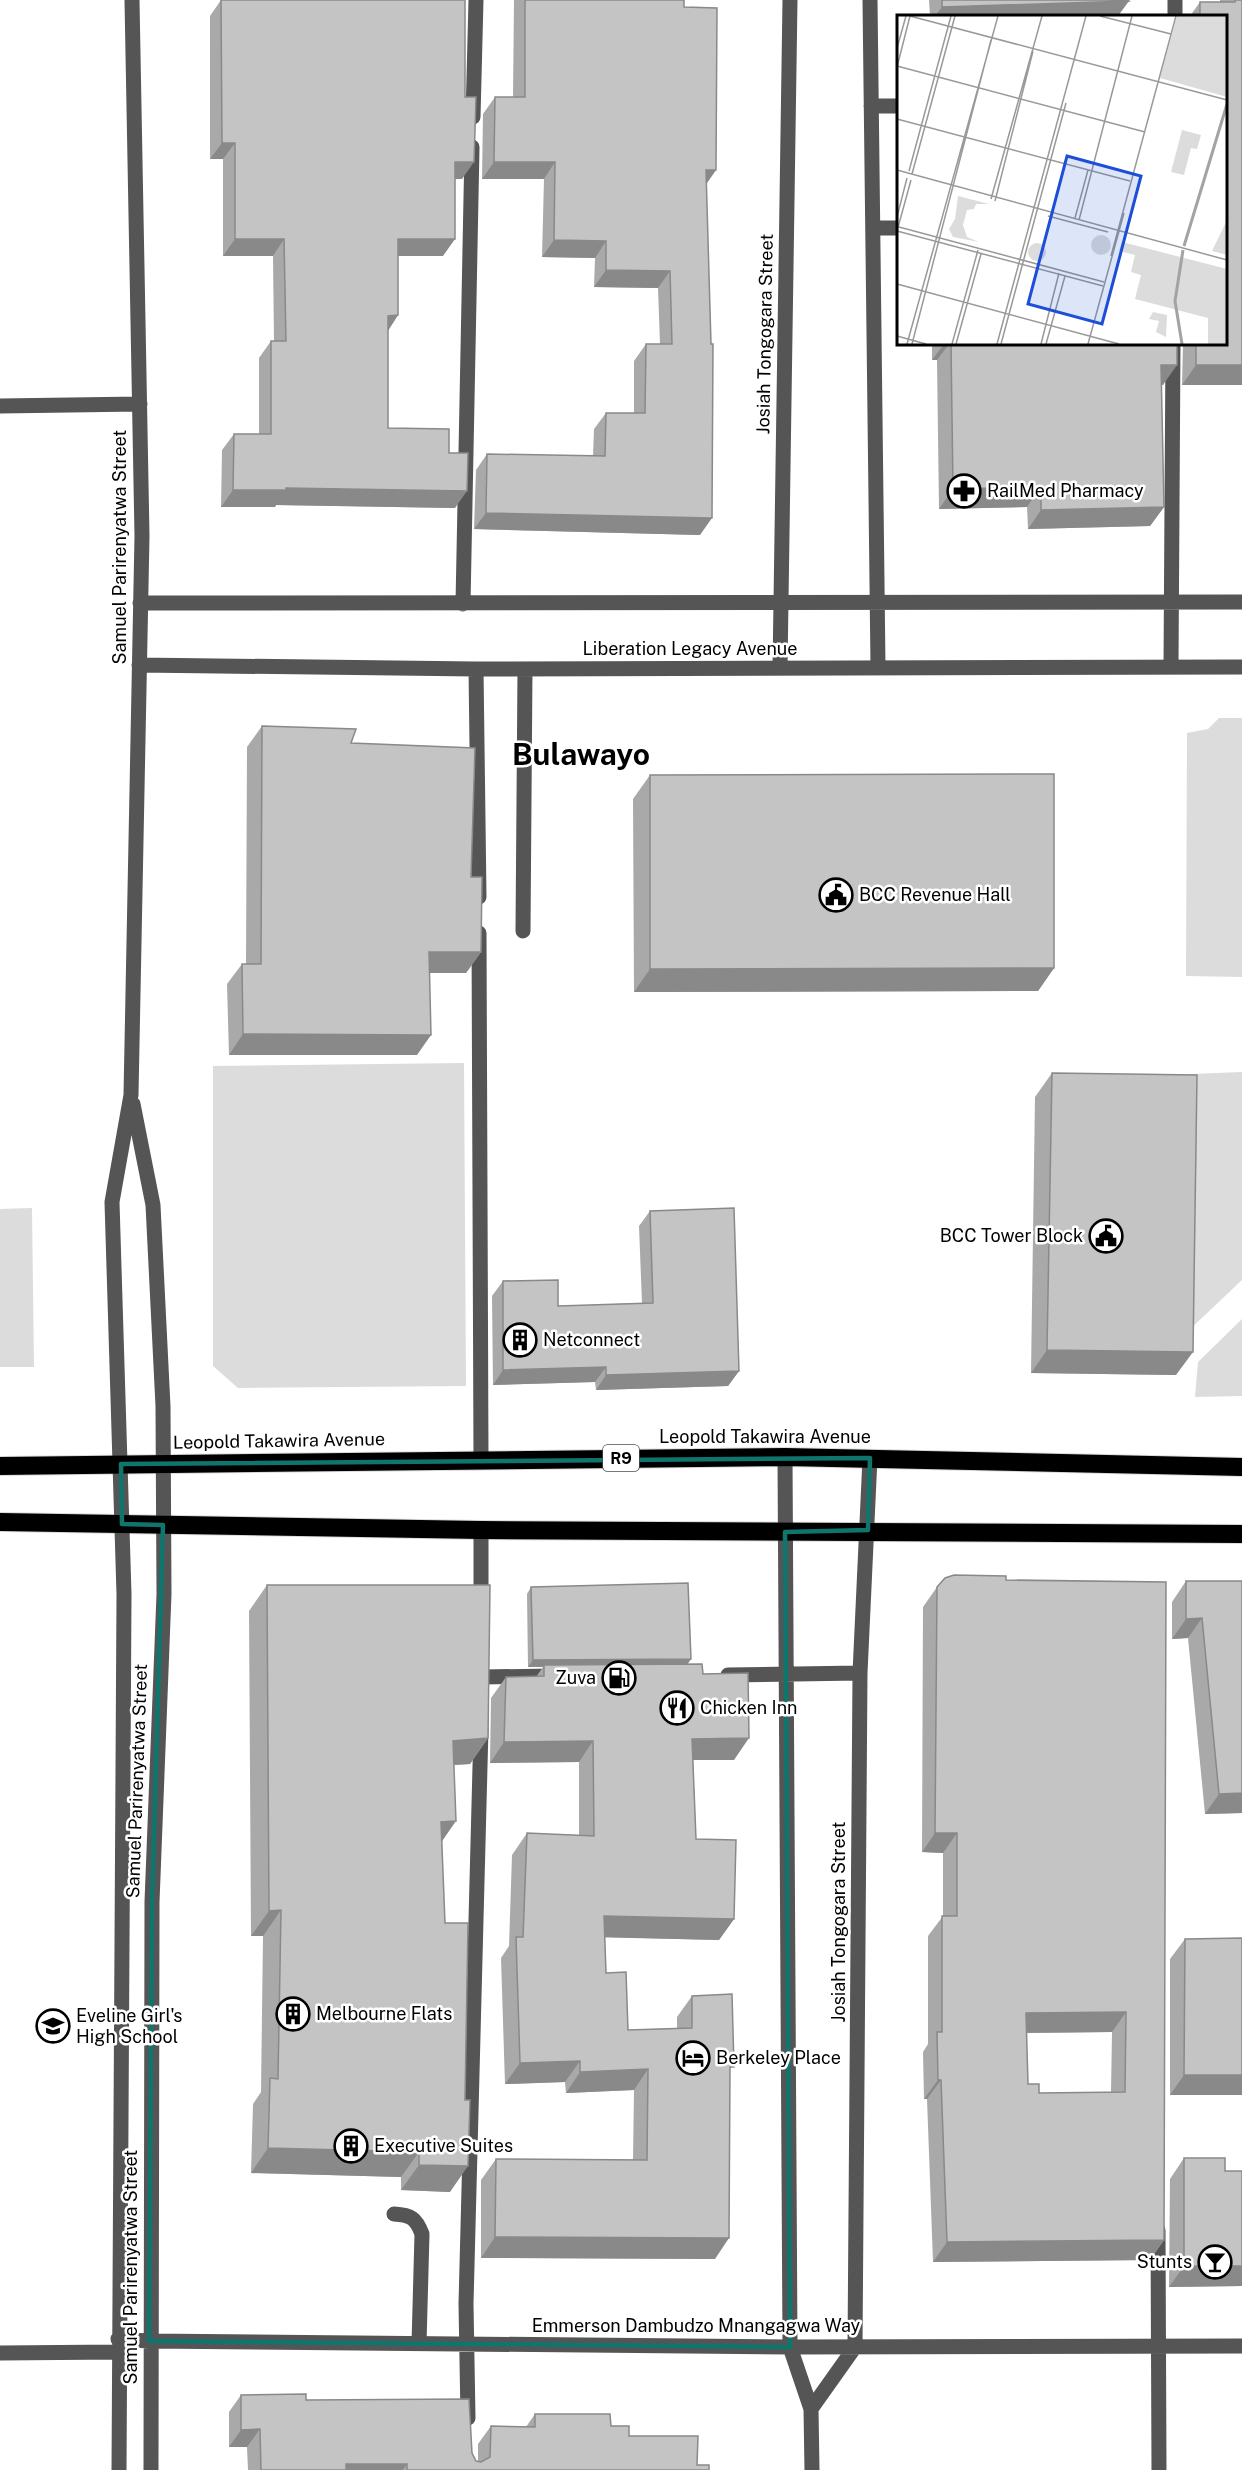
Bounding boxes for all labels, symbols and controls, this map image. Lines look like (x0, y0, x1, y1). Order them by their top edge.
inset map (897, 15, 1227, 345)
street label: Josiah Tongogara Street (752, 233, 777, 435)
street label: Samuel Parirenyatwa Street (109, 430, 130, 664)
pharmacy icon: RailMed Pharmacy (946, 473, 982, 509)
place label: RailMed Pharmacy (987, 480, 1144, 501)
street label: Liberation Legacy Avenue (582, 638, 798, 659)
district label: Bulawayo (512, 736, 650, 772)
public building icon: BCC Revenue Hall (818, 877, 854, 913)
place label: BCC Revenue Hall (859, 884, 1011, 905)
public building icon: BCC Tower Block (1088, 1218, 1124, 1254)
place label: BCC Tower Block (940, 1225, 1083, 1246)
building icon: Netconnect (502, 1322, 538, 1358)
place label: Netconnect (543, 1329, 640, 1350)
street label: Leopold Takawira Avenue (659, 1426, 871, 1447)
street label: Leopold Takawira Avenue (173, 1428, 385, 1453)
road number: R9 (603, 1445, 639, 1471)
fuel station icon: Zuva (601, 1660, 637, 1696)
street label: Samuel Parirenyatwa Street (122, 1663, 151, 1899)
place label: Zuva (555, 1667, 596, 1688)
restaurant icon: Chicken Inn (659, 1690, 695, 1726)
place label: Chicken Inn (700, 1697, 797, 1718)
street label: Josiah Tongogara Street (828, 1822, 849, 2022)
building icon: Melbourne Flats (275, 1996, 311, 2032)
place label: Melbourne Flats (316, 2003, 452, 2024)
place label: Eveline Girl's High School (76, 2005, 182, 2047)
school or university icon: Eveline Girl's High School (35, 2008, 71, 2044)
hotel icon: Berkeley Place (675, 2040, 711, 2076)
place label: Berkeley Place (716, 2047, 841, 2068)
building icon: Executive Suites (333, 2128, 369, 2164)
place label: Executive Suites (374, 2135, 513, 2156)
street label: Samuel Parirenyatwa Street (120, 2150, 141, 2384)
bar icon: Stunts (1197, 2244, 1233, 2280)
place label: Stunts (1137, 2251, 1192, 2272)
street label: Emmerson Dambudzo Mnangagwa Way (532, 2315, 861, 2336)

